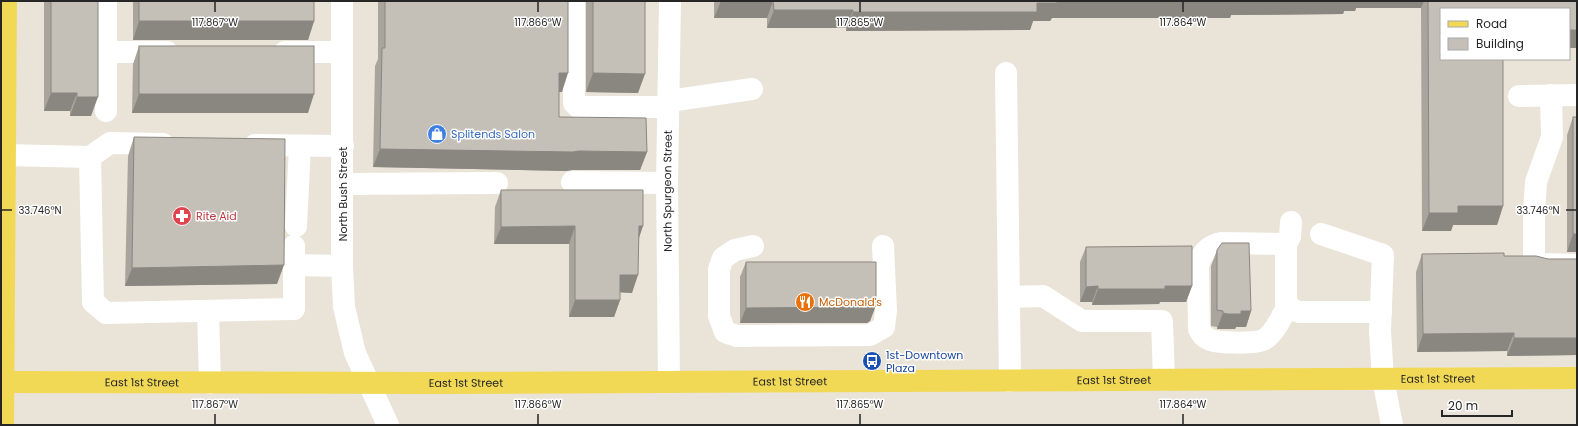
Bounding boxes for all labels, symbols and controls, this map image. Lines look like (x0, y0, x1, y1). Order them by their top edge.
legend (1440, 8, 1570, 60)
text: 117.867°W (192, 15, 238, 30)
text: 117.866°W (515, 15, 562, 30)
text: 117.865°W (837, 15, 884, 30)
text: 117.864°W (1160, 15, 1207, 30)
text: Road (1476, 15, 1507, 32)
text: Building (1476, 35, 1524, 52)
shop icon: Splitends Salon (426, 123, 448, 145)
place label: Splitends Salon (451, 126, 535, 142)
street label: North Spurgeon Street (659, 130, 676, 252)
street label: North Bush Street (335, 147, 351, 241)
text: 33.746°N (18, 203, 62, 218)
text: 33.746°N (1516, 203, 1560, 218)
pharmacy icon: Rite Aid (171, 205, 193, 227)
place label: Rite Aid (196, 208, 237, 224)
restaurant icon: McDonald's (794, 291, 816, 313)
place label: McDonald's (819, 294, 882, 310)
place label: 1st-Downtown Plaza (886, 347, 963, 376)
bus stop icon: 1st-Downtown Plaza (861, 350, 883, 372)
street label: East 1st Street (1401, 370, 1475, 387)
street label: East 1st Street (1077, 372, 1151, 388)
street label: East 1st Street (753, 373, 827, 390)
street label: East 1st Street (105, 374, 179, 390)
street label: East 1st Street (429, 375, 503, 391)
scale bar (1442, 392, 1512, 418)
text: 117.867°W (192, 397, 238, 412)
text: 117.866°W (515, 397, 562, 412)
text: 117.865°W (837, 397, 884, 412)
text: 117.864°W (1160, 397, 1207, 412)
text: 20 m (1448, 397, 1478, 414)

